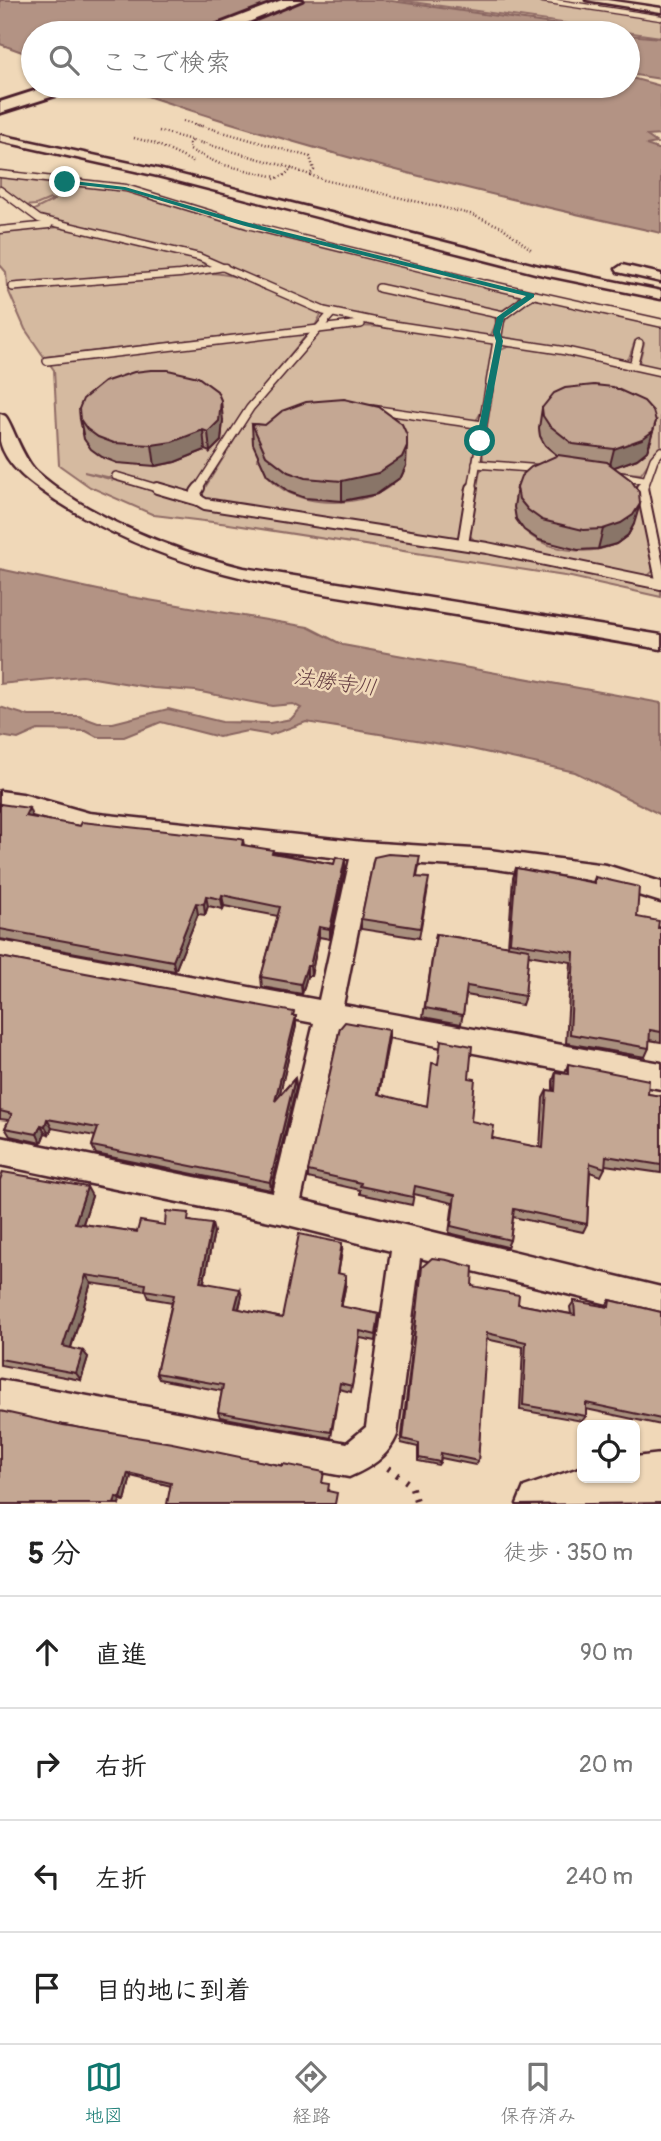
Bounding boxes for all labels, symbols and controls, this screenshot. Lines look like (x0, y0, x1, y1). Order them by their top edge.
search box (21, 21, 640, 98)
icon: search (45, 41, 83, 79)
text: ここで検索 (101, 47, 231, 79)
route end (49, 166, 80, 197)
route start (464, 425, 495, 456)
water label: 法勝寺川 (291, 663, 378, 702)
map controls (577, 1420, 640, 1483)
button: locate (577, 1420, 640, 1483)
text: 5 分 (28, 1535, 81, 1572)
text: 徒歩 · 350 m (503, 1538, 633, 1567)
icon: ahead (28, 1633, 66, 1671)
text: 90 m (580, 1638, 633, 1667)
text: 直進 (95, 1639, 147, 1671)
icon: right (28, 1745, 66, 1783)
text: 20 m (579, 1750, 633, 1779)
text: 右折 (95, 1751, 147, 1783)
icon: left (28, 1857, 66, 1895)
text: 240 m (566, 1862, 633, 1891)
text: 左折 (95, 1863, 147, 1895)
icon: arrive (28, 1969, 66, 2007)
text: 目的地に到着 (95, 1975, 251, 2007)
tab: 地図 (85, 2058, 123, 2128)
tab: 経路 (292, 2058, 330, 2128)
tab: 保存済み (500, 2058, 576, 2128)

